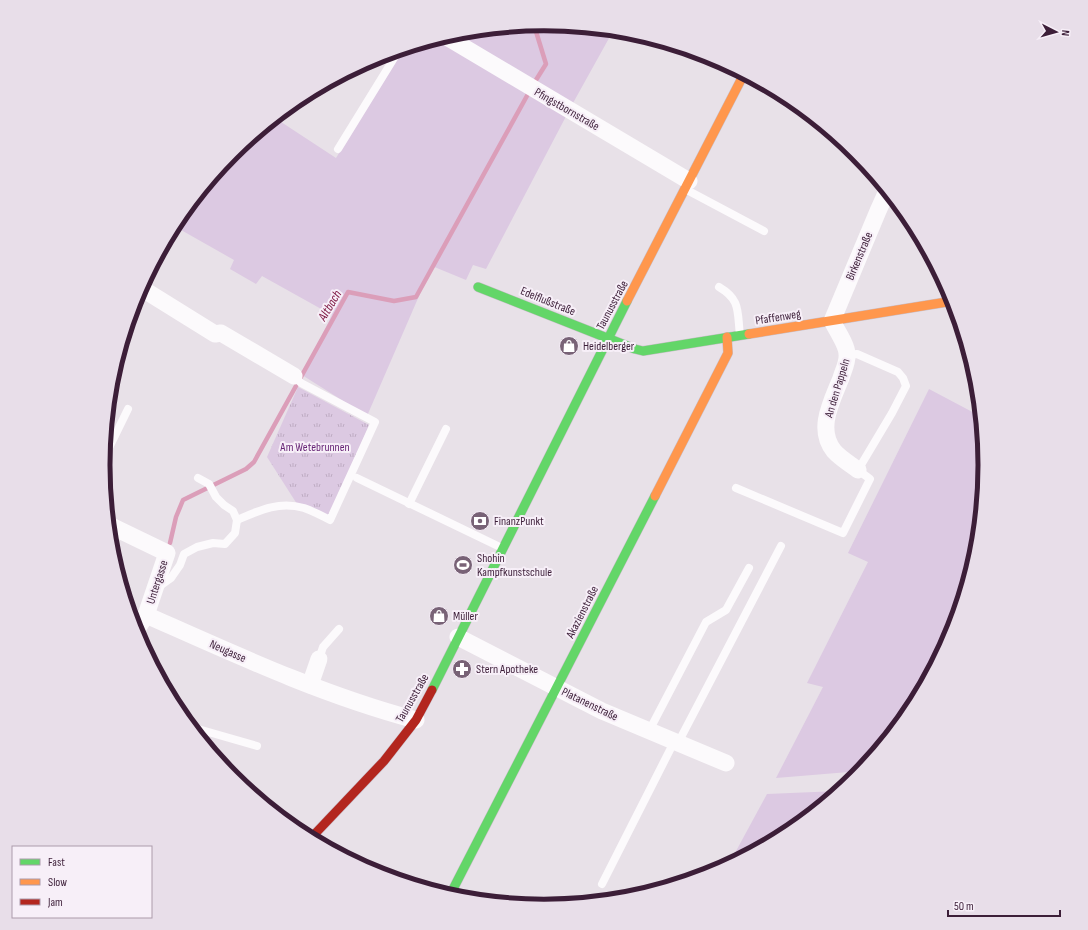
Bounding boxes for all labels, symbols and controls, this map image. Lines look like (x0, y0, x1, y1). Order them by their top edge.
north arrow (1036, 12, 1076, 52)
text: N (1059, 29, 1072, 37)
street label: Pfingstbornstraße (532, 85, 602, 134)
street label: Birkenstraße (843, 230, 876, 283)
street label: Taunusstraße (593, 278, 632, 332)
street label: Edelflußstraße (518, 284, 578, 319)
water label: Altbach (314, 287, 345, 325)
street label: Pfaffenweg (754, 306, 802, 328)
shop icon: Heidelberger (558, 335, 580, 357)
place label: Heidelberger (583, 339, 635, 354)
street label: An den Pappeln (821, 357, 854, 420)
park label: Am Wetebrunnen (279, 440, 350, 455)
bank icon: FinanzPunkt (469, 510, 491, 532)
place label: FinanzPunkt (494, 514, 544, 529)
place label: Shohin Kampfkunstschule (477, 551, 552, 580)
sports icon: Shohin Kampfkunstschule (452, 554, 474, 576)
street label: Untergasse (143, 558, 172, 606)
street label: Akazienstraße (562, 583, 602, 642)
shop icon: Müller (428, 605, 450, 627)
place label: Müller (453, 609, 478, 624)
street label: Neugasse (207, 637, 249, 666)
pharmacy icon: Stern Apotheke (451, 658, 473, 680)
place label: Stern Apotheke (476, 662, 538, 677)
street label: Taunusstraße (393, 671, 432, 725)
street label: Platanenstraße (559, 684, 621, 725)
legend (12, 846, 152, 918)
text: Fast (48, 855, 65, 870)
text: Slow (48, 875, 67, 890)
scale bar (948, 892, 1060, 918)
text: Jam (47, 895, 63, 910)
text: 50 m (954, 899, 974, 914)

